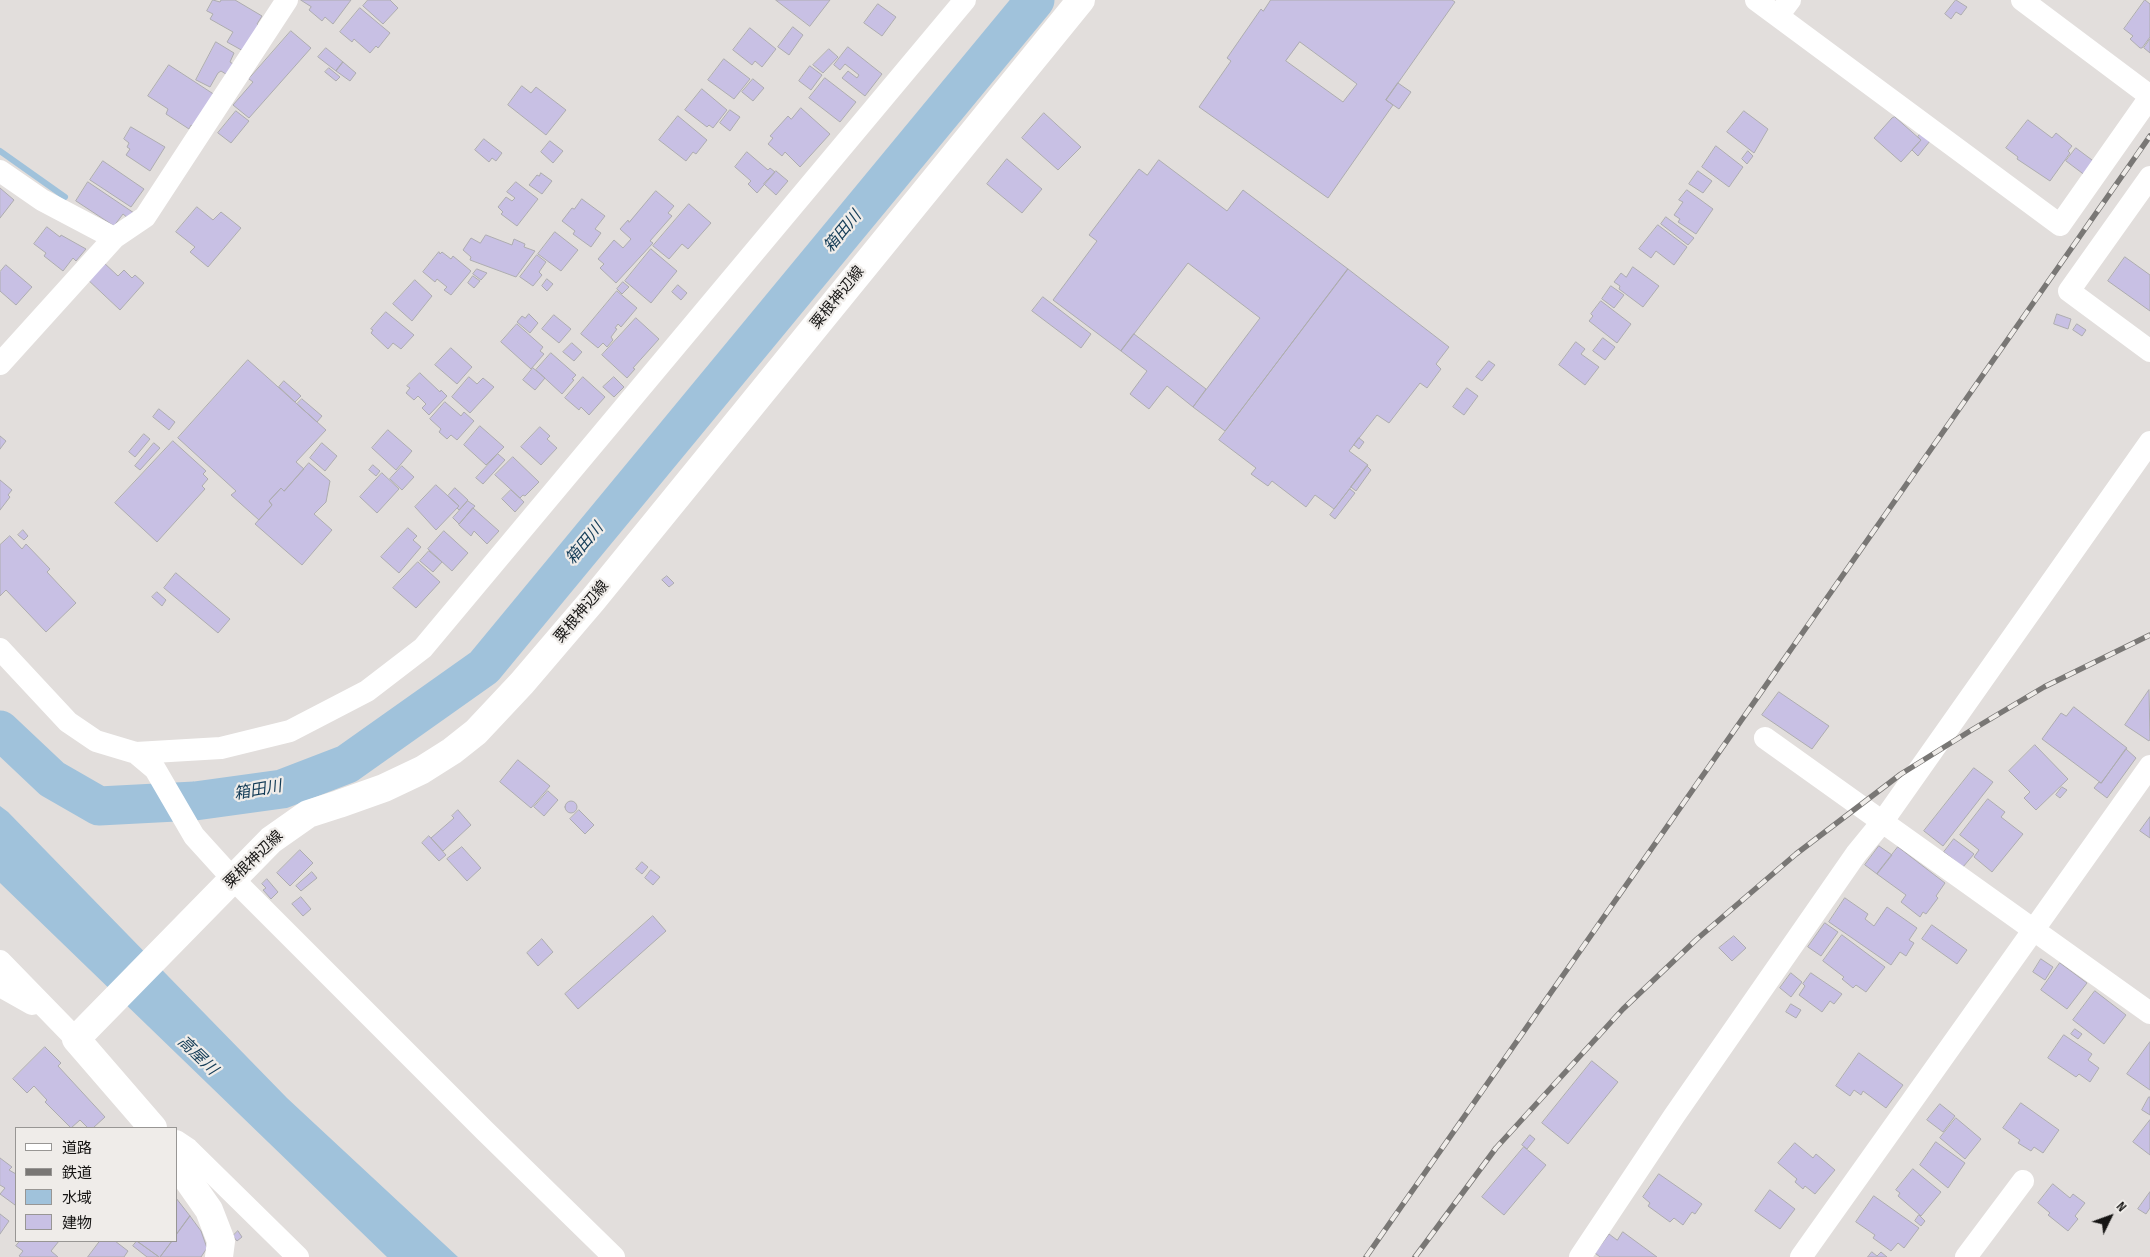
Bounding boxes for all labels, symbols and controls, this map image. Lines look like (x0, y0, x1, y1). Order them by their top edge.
water label: 箱田川 (820, 207, 866, 257)
street label: 粟根神辺線 (807, 263, 869, 333)
water label: 箱田川 (562, 519, 608, 569)
street label: 粟根神辺線 (551, 577, 613, 647)
water label: 箱田川 (233, 777, 283, 805)
street label: 粟根神辺線 (221, 827, 287, 893)
water label: 高屋川 (173, 1032, 221, 1080)
legend (15, 1127, 178, 1242)
text: 道路 (62, 1139, 92, 1158)
text: 鉄道 (62, 1164, 92, 1183)
text: 水域 (62, 1189, 92, 1208)
north arrow (2085, 1192, 2135, 1242)
text: N (2113, 1198, 2130, 1215)
text: 建物 (62, 1214, 92, 1233)

